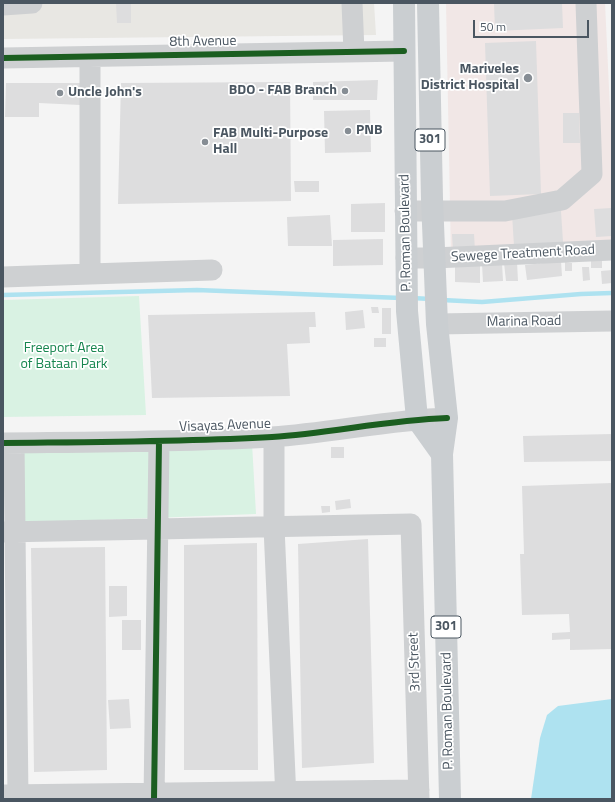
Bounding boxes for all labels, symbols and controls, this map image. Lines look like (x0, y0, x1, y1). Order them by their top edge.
scale bar (475, 12, 591, 38)
text: 50 m (480, 17, 506, 36)
street label: 8th Avenue (169, 33, 237, 51)
place label: Mariveles District Hospital (421, 62, 519, 94)
marker: Mariveles District Hospital (522, 72, 534, 84)
place label: BDO - FAB Branch (229, 83, 337, 99)
place label: Uncle John's (68, 85, 142, 101)
marker: BDO - FAB Branch (340, 86, 350, 96)
marker: Uncle John's (55, 88, 65, 98)
place label: PNB (356, 123, 382, 139)
place label: FAB Multi-Purpose Hall (213, 126, 328, 158)
marker: PNB (343, 126, 353, 136)
road number: 301 (415, 129, 445, 151)
marker: FAB Multi-Purpose Hall (200, 137, 210, 147)
street label: P. Roman Boulevard (397, 174, 415, 292)
street label: Sewege Treatment Road (451, 242, 595, 266)
street label: Marina Road (487, 313, 561, 331)
park label: Freeport Area of Bataan Park (20, 341, 108, 374)
street label: Visayas Avenue (179, 416, 271, 436)
road number: 301 (431, 616, 461, 638)
street label: 3rd Street (406, 632, 424, 692)
street label: P. Roman Boulevard (439, 652, 457, 770)

